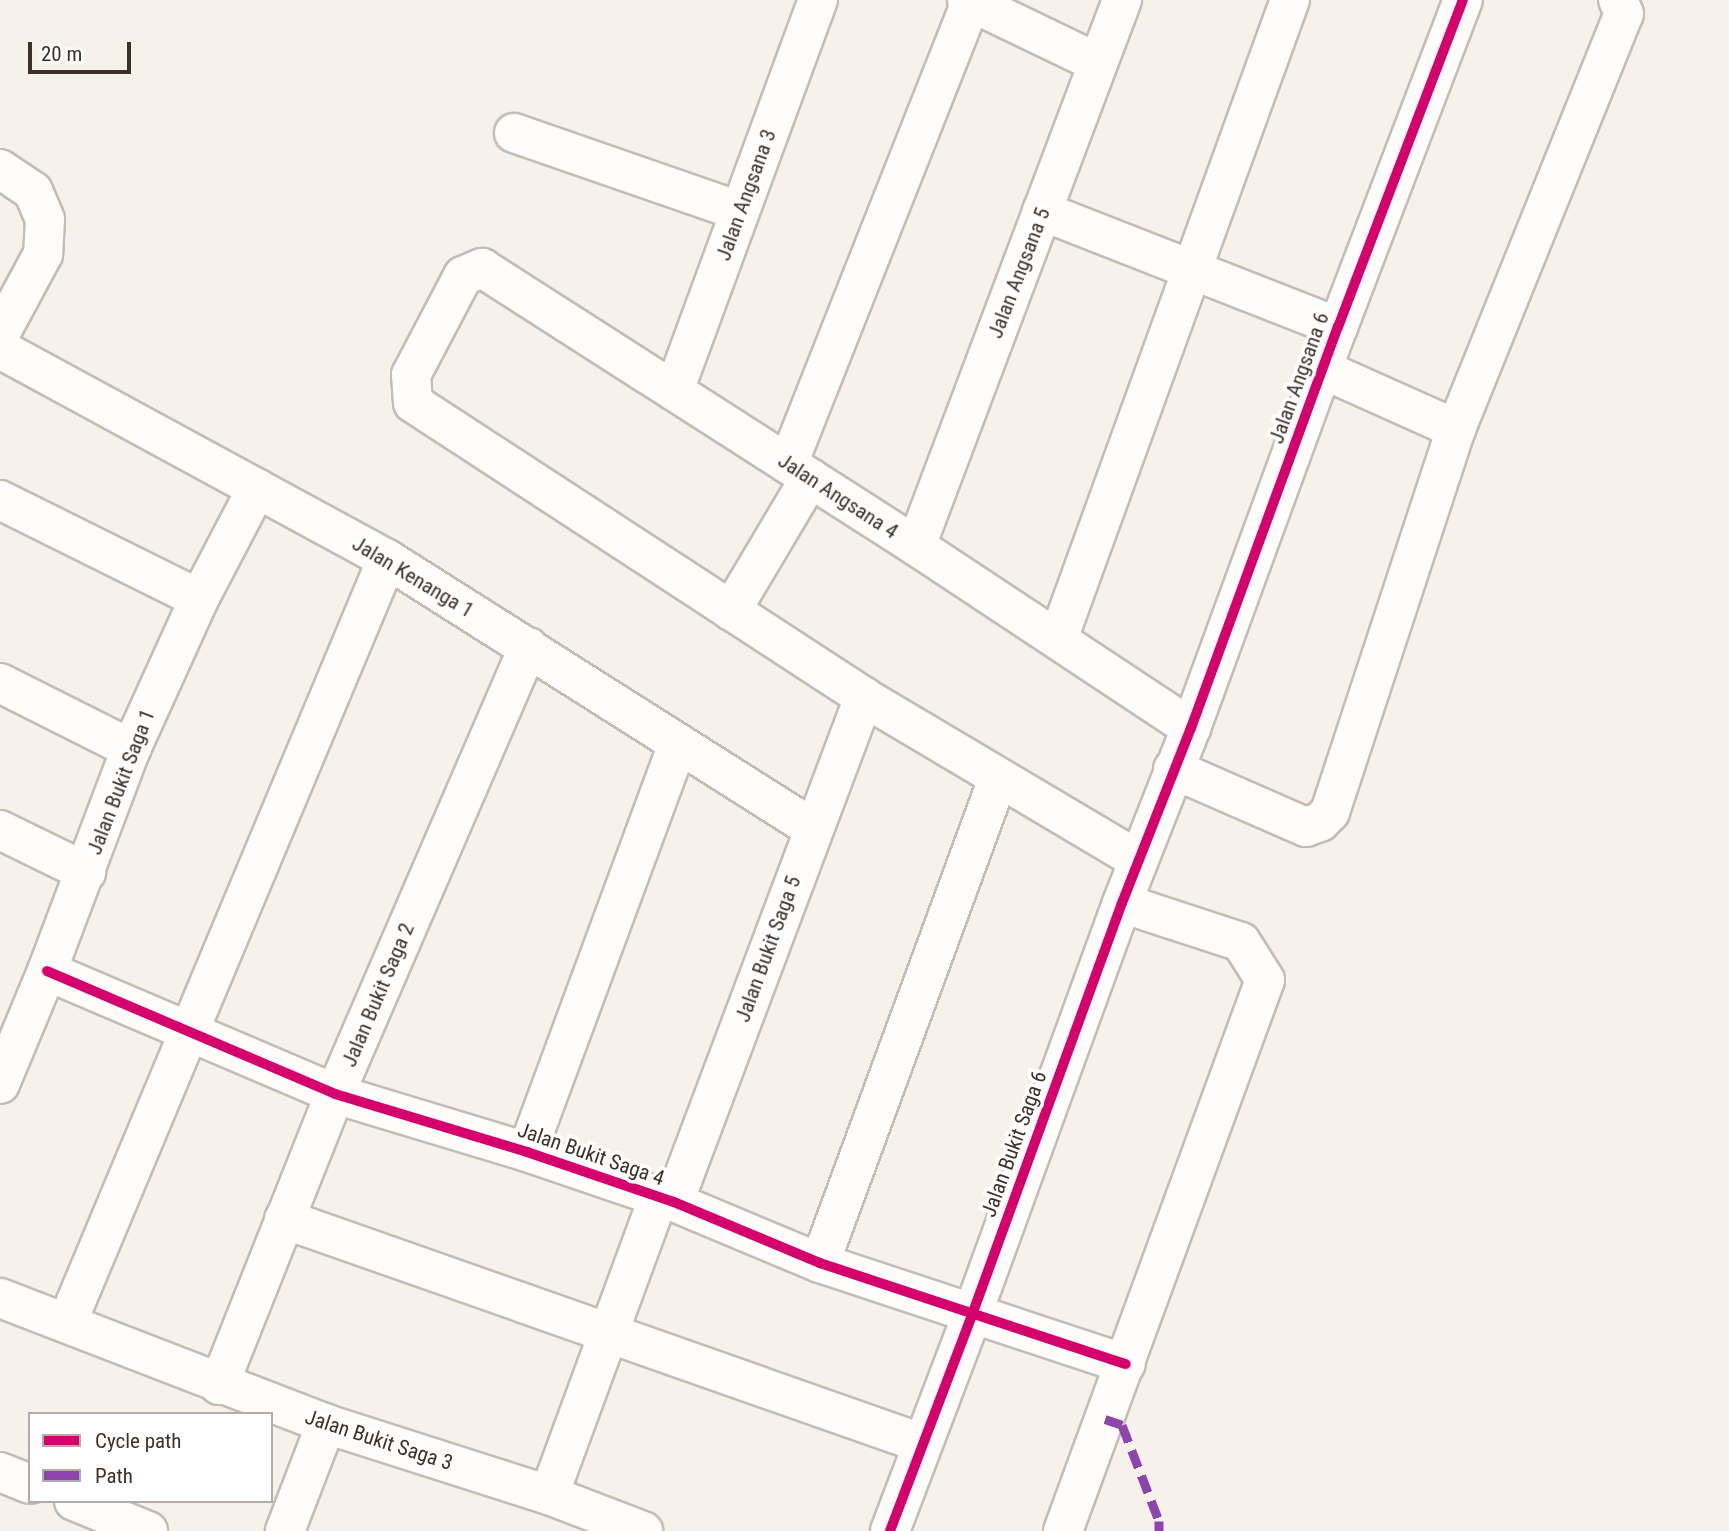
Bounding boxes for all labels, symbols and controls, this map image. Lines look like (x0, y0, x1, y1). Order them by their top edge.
scale bar (32, 28, 135, 72)
text: 20 m (41, 42, 82, 66)
street label: Jalan Angsana 3 (711, 126, 781, 264)
street label: Jalan Angsana 5 (983, 204, 1055, 342)
street label: Jalan Angsana 6 (1264, 309, 1334, 447)
street label: Jalan Angsana 4 (773, 448, 903, 544)
street label: Jalan Kenanga 1 (348, 531, 478, 623)
street label: Jalan Bukit Saga 1 (82, 706, 160, 858)
street label: Jalan Bukit Saga 5 (730, 873, 806, 1025)
street label: Jalan Bukit Saga 2 (336, 919, 420, 1071)
street label: Jalan Bukit Saga 6 (976, 1068, 1052, 1220)
street label: Jalan Bukit Saga 4 (514, 1117, 668, 1191)
street label: Jalan Bukit Saga 3 (302, 1404, 456, 1476)
legend (28, 1412, 273, 1503)
text: Cycle path (95, 1429, 181, 1453)
text: Path (95, 1464, 133, 1488)

